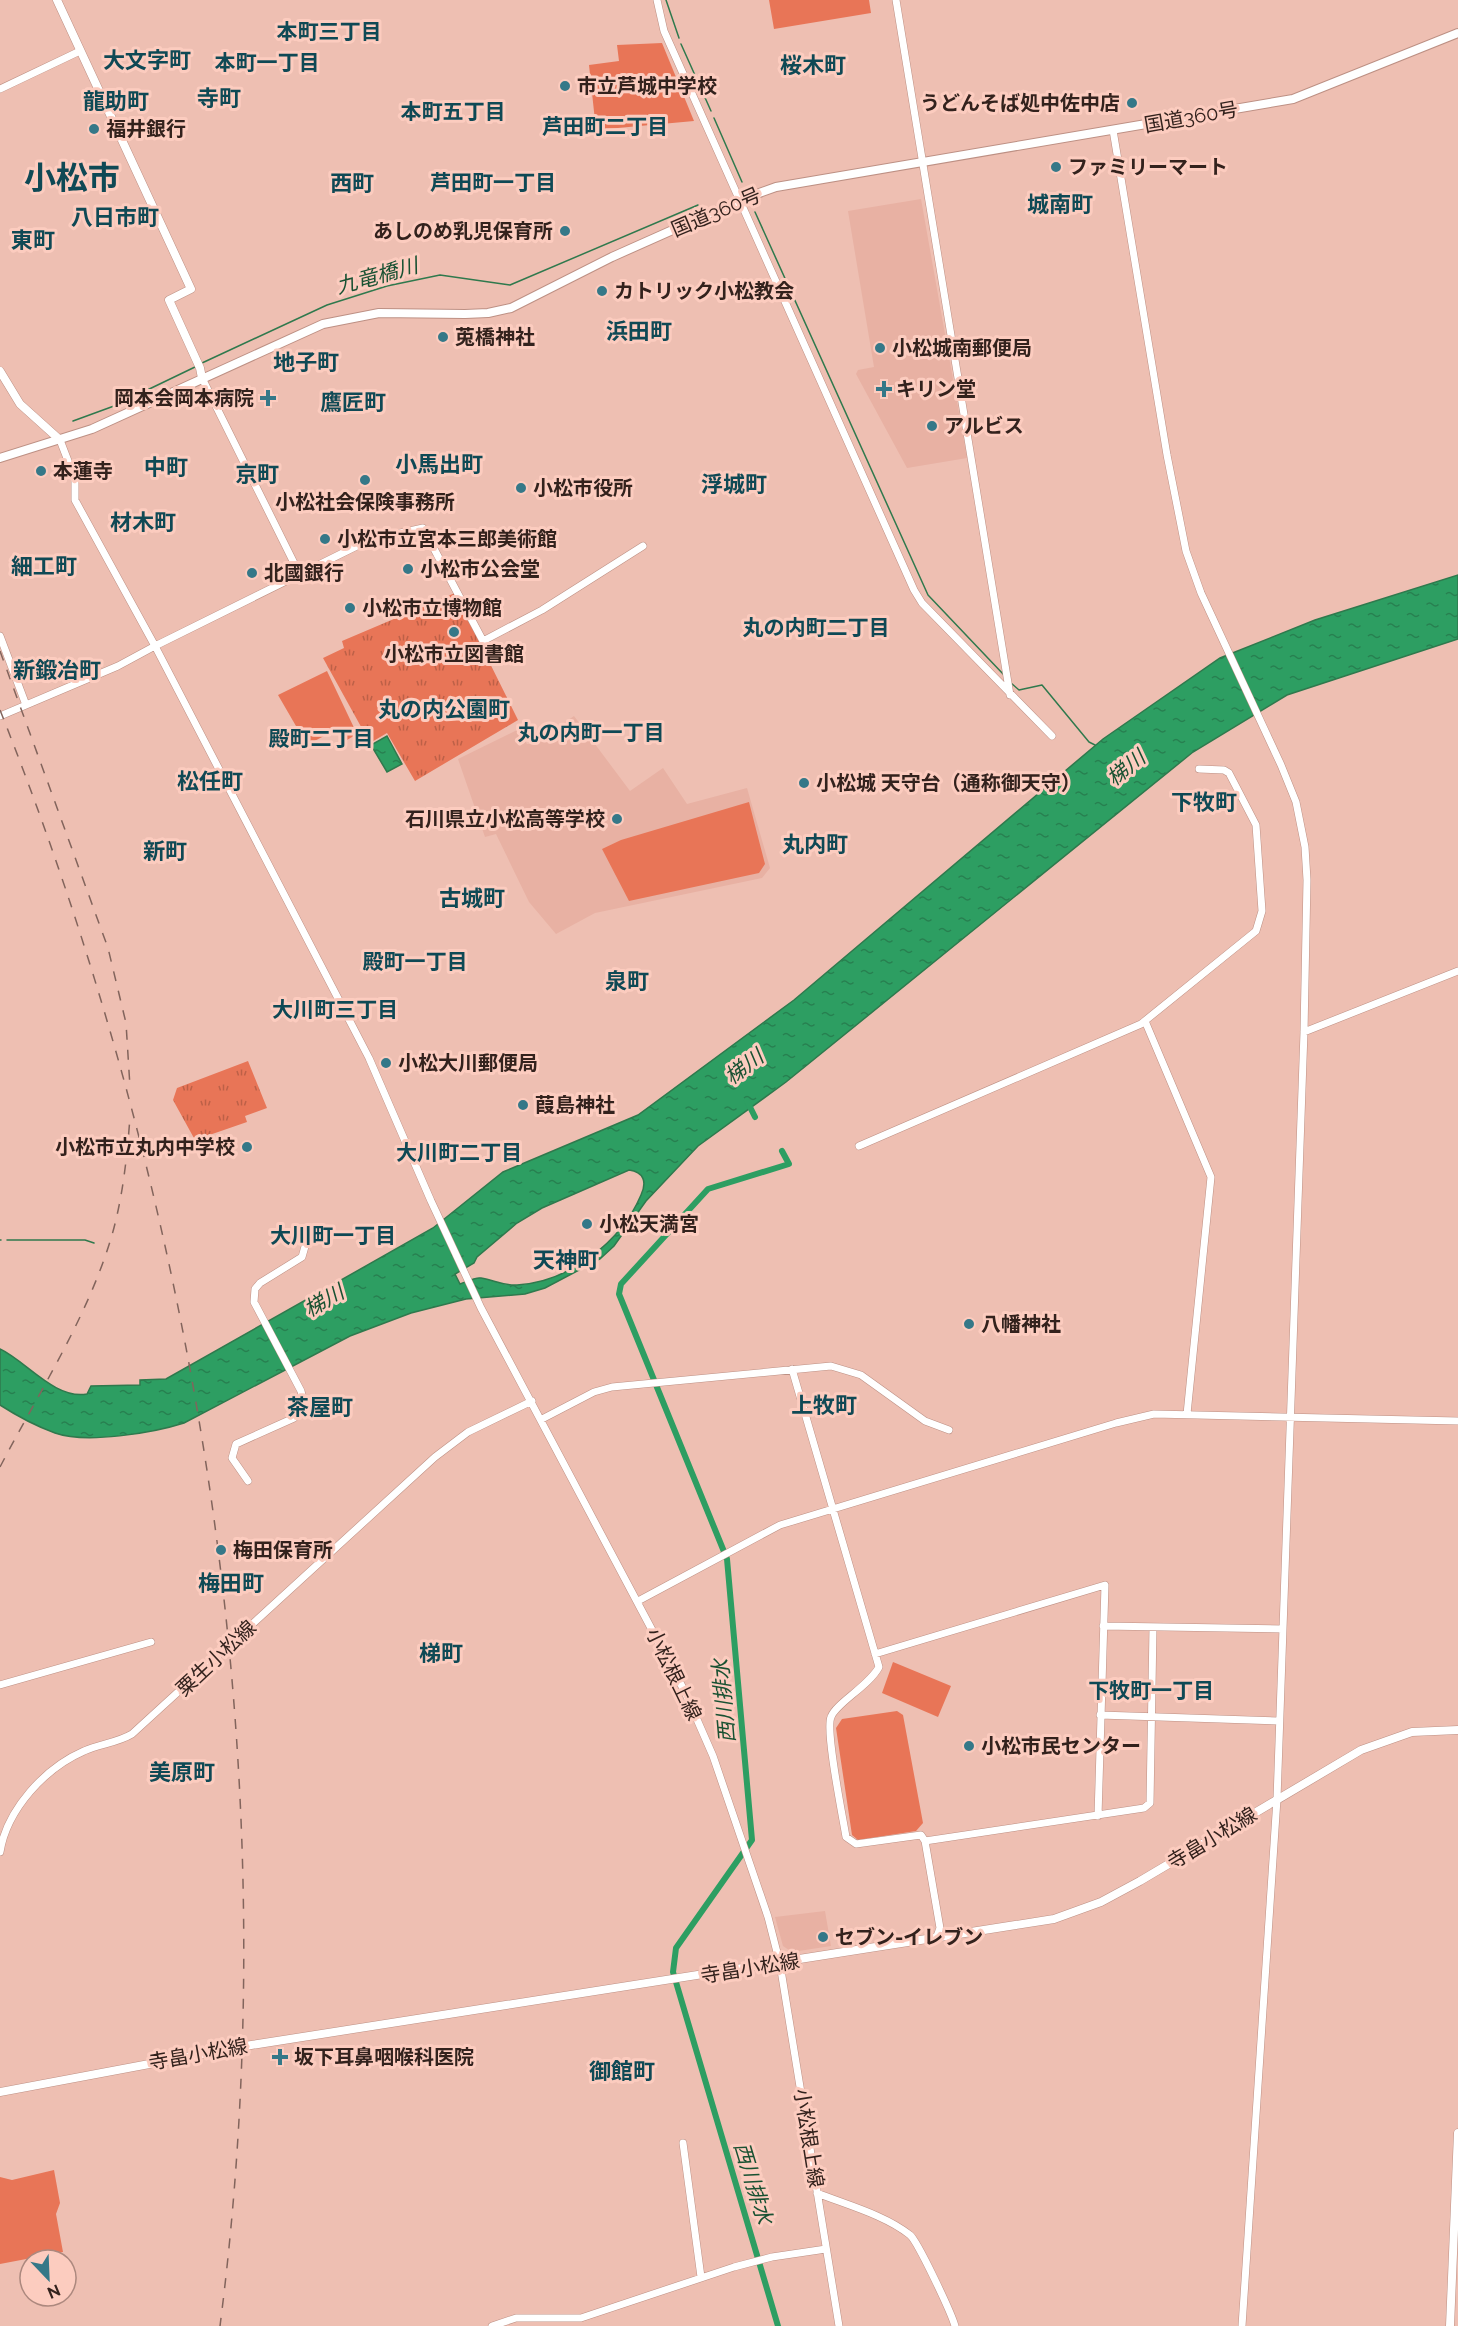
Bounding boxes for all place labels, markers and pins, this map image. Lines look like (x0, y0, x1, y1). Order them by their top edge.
place label: 市立芦城中学校 (577, 74, 717, 98)
marker: 市立芦城中学校 (558, 79, 572, 93)
place label: うどんそば処中佐中店 (920, 91, 1120, 115)
marker: うどんそば処中佐中店 (1125, 96, 1139, 110)
place label: 福井銀行 (106, 117, 186, 141)
marker: 福井銀行 (87, 122, 101, 136)
place label: ファミリーマート (1068, 155, 1228, 179)
marker: ファミリーマート (1049, 160, 1063, 174)
place label: あしのめ乳児保育所 (373, 219, 553, 243)
marker: あしのめ乳児保育所 (558, 224, 572, 238)
place label: カトリック小松教会 (614, 279, 794, 303)
marker: カトリック小松教会 (595, 284, 609, 298)
place label: 莵橋神社 (455, 325, 535, 349)
marker: 莵橋神社 (436, 330, 450, 344)
place label: 小松城南郵便局 (892, 336, 1032, 360)
marker: 小松城南郵便局 (873, 341, 887, 355)
place label: キリン堂 (896, 377, 976, 401)
marker: キリン堂 (877, 382, 891, 396)
place label: 岡本会岡本病院 (114, 386, 254, 410)
marker: 岡本会岡本病院 (259, 389, 277, 407)
place label: アルビス (944, 414, 1024, 438)
marker: アルビス (925, 419, 939, 433)
place label: 本蓮寺 (53, 459, 113, 483)
marker: 本蓮寺 (34, 464, 48, 478)
marker: 小松社会保険事務所 (358, 473, 372, 487)
place label: 小松市役所 (533, 476, 633, 500)
marker: 小松市役所 (514, 481, 528, 495)
place label: 小松社会保険事務所 (275, 490, 455, 514)
place label: 小松市立宮本三郎美術館 (337, 527, 557, 551)
marker: 小松市立宮本三郎美術館 (318, 532, 332, 546)
place label: 小松市公会堂 (420, 557, 540, 581)
place label: 北國銀行 (264, 561, 344, 585)
marker: 小松市公会堂 (401, 562, 415, 576)
marker: 北國銀行 (245, 566, 259, 580)
place label: 小松市立博物館 (362, 596, 502, 620)
marker: 小松市立博物館 (343, 601, 357, 615)
marker: 小松市立図書館 (447, 625, 461, 639)
place label: 小松市立図書館 (384, 642, 524, 666)
place label: 小松城 天守台（通称御天守） (816, 771, 1081, 795)
marker: 小松城 天守台（通称御天守） (797, 776, 811, 790)
place label: 石川県立小松高等学校 (405, 807, 605, 831)
marker: 石川県立小松高等学校 (610, 812, 624, 826)
place label: 小松大川郵便局 (398, 1051, 538, 1075)
marker: 小松大川郵便局 (379, 1056, 393, 1070)
place label: 葭島神社 (535, 1093, 615, 1117)
marker: 葭島神社 (516, 1098, 530, 1112)
place label: 小松市立丸内中学校 (55, 1135, 235, 1159)
marker: 小松市立丸内中学校 (240, 1140, 254, 1154)
place label: 小松天満宮 (599, 1212, 699, 1236)
marker: 小松天満宮 (580, 1217, 594, 1231)
place label: 八幡神社 (981, 1312, 1061, 1336)
marker: 八幡神社 (962, 1317, 976, 1331)
place label: 梅田保育所 (233, 1538, 333, 1562)
marker: 梅田保育所 (214, 1543, 228, 1557)
place label: 小松市民センター (981, 1734, 1141, 1758)
marker: 小松市民センター (962, 1739, 976, 1753)
place label: セブン-イレブン (835, 1925, 983, 1949)
marker: セブン-イレブン (816, 1930, 830, 1944)
place label: 坂下耳鼻咽喉科医院 (294, 2045, 474, 2069)
marker: 坂下耳鼻咽喉科医院 (271, 2048, 289, 2066)

